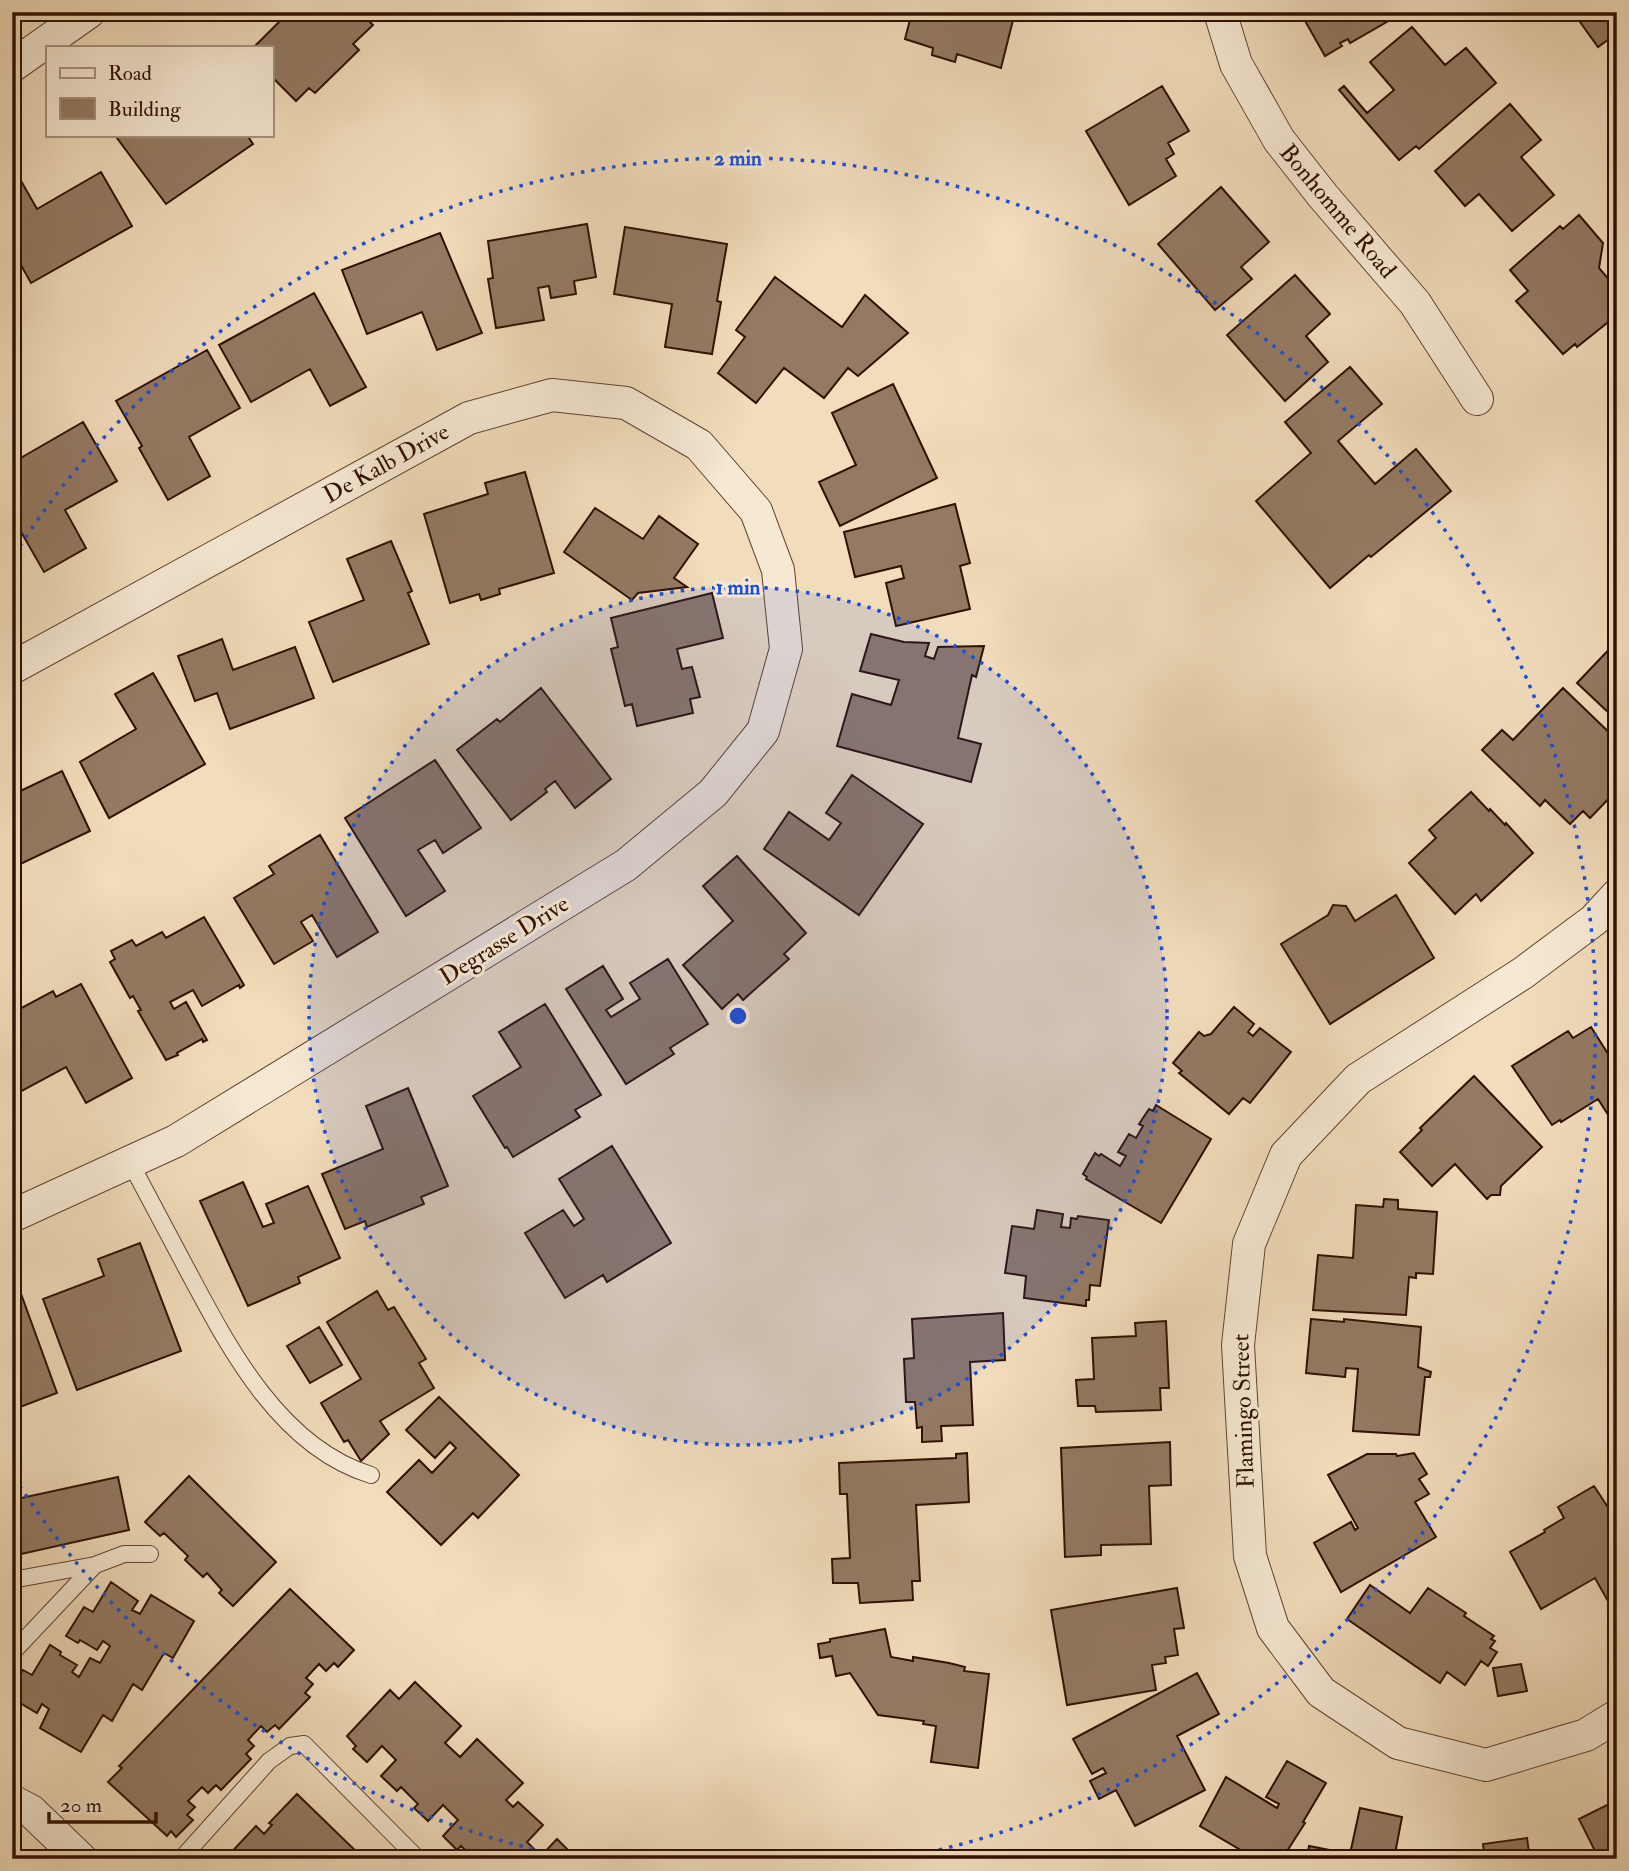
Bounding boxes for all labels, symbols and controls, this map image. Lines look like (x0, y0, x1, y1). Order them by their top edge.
legend (46, 46, 273, 136)
text: Road (108, 60, 153, 87)
text: Building (108, 96, 181, 123)
street label: Bonhomme Road (1272, 138, 1403, 285)
text: 2 min (714, 145, 762, 172)
street label: De Kalb Drive (318, 416, 455, 511)
text: 1 min (716, 574, 760, 601)
street label: Degrasse Drive (434, 888, 575, 992)
centre of rings (726, 1004, 750, 1028)
street label: Flamingo Street (1225, 1333, 1262, 1489)
scale bar (49, 1780, 156, 1824)
text: 20 m (60, 1792, 102, 1819)

